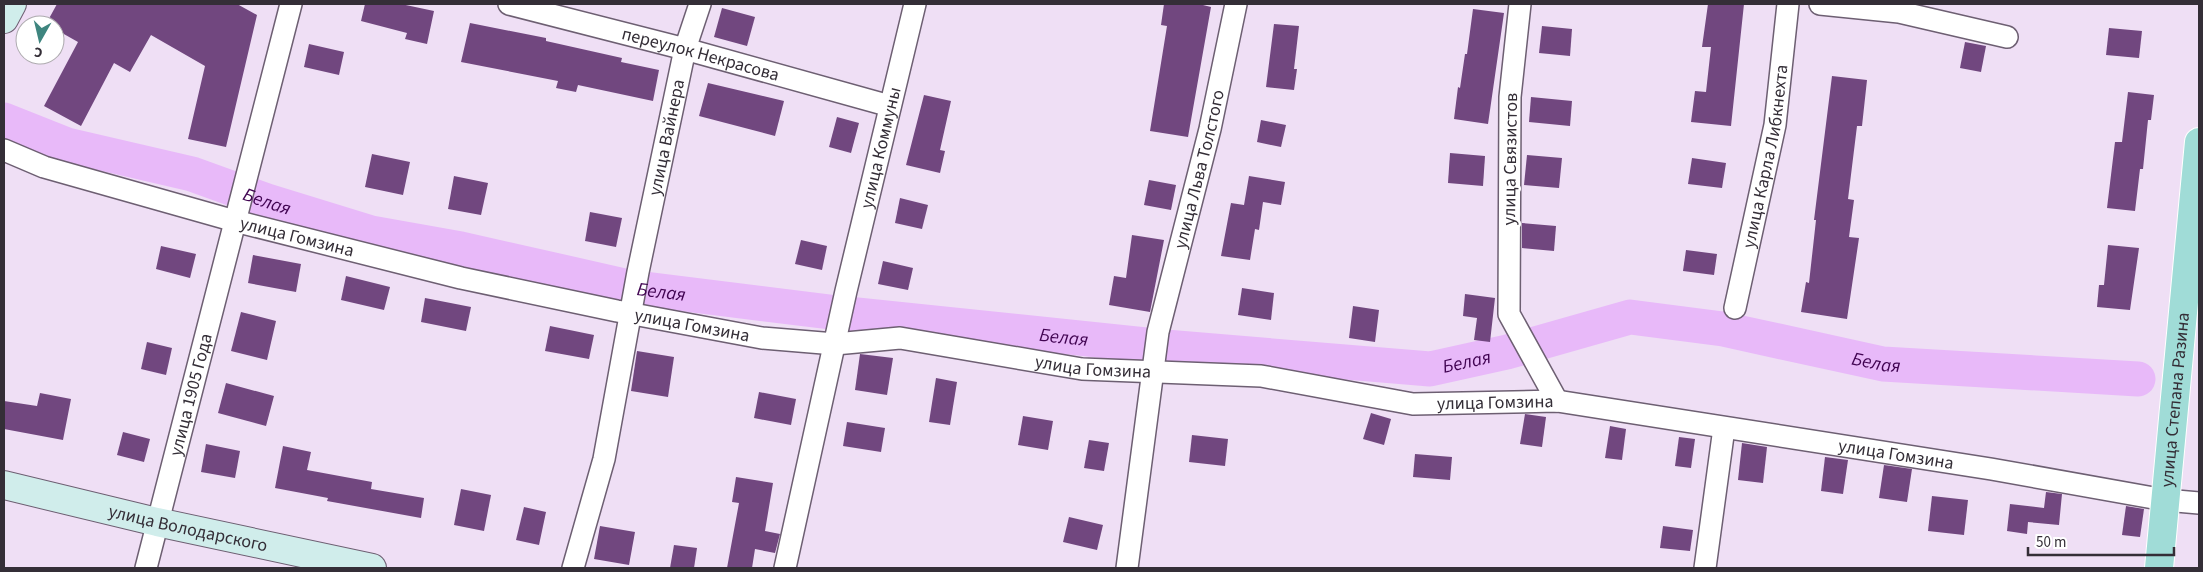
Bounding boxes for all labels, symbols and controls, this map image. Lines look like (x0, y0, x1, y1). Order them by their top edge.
north arrow (15, 15, 65, 65)
street label: переулок Некрасова (619, 21, 782, 88)
text: С (33, 41, 44, 62)
street label: улица Карла Либкнехта (1736, 63, 1794, 250)
street label: улица Вайнера (642, 77, 691, 198)
street label: улица Коммуны (854, 84, 908, 211)
street label: улица Льва Толстого (1168, 88, 1231, 251)
street label: улица Связистов (1497, 92, 1524, 226)
water label: Белая (239, 181, 294, 223)
street label: улица Гомзина (237, 211, 357, 264)
water label: Белая (635, 276, 687, 309)
street label: улица Гомзина (632, 303, 752, 348)
street label: улица Степана Разина (2155, 311, 2196, 488)
water label: Белая (1038, 322, 1090, 354)
street label: улица 1905 Года (163, 331, 219, 459)
water label: Белая (1440, 344, 1494, 381)
water label: Белая (1849, 346, 1901, 380)
street label: улица Гомзина (1033, 349, 1152, 385)
street label: улица Гомзина (1437, 389, 1554, 417)
street label: улица Гомзина (1836, 433, 1956, 476)
street label: улица Володарского (106, 499, 270, 558)
scale bar (2028, 524, 2174, 556)
text: 50 m (2036, 532, 2066, 553)

